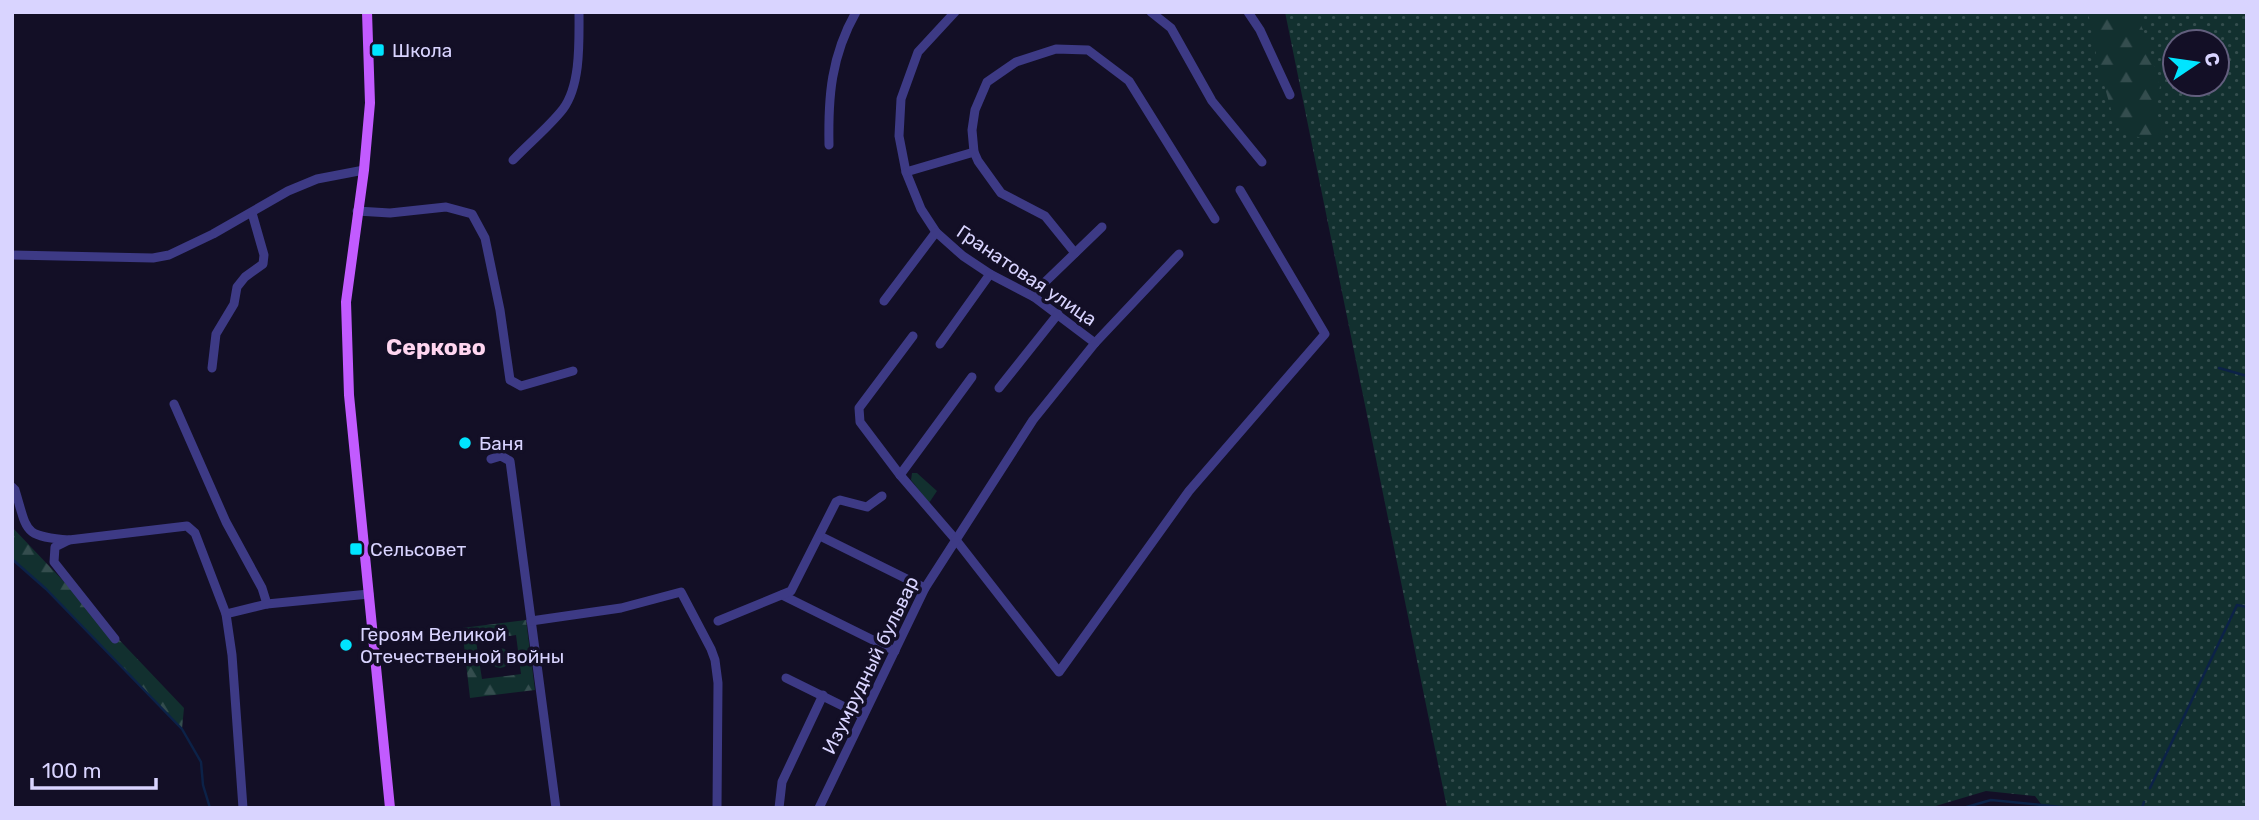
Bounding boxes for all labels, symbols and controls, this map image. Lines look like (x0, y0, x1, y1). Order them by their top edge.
north arrow (2161, 28, 2231, 98)
place label: Школа (392, 39, 452, 62)
marker: Школа (370, 42, 386, 58)
text: С (2199, 50, 2225, 68)
street label: Гранатовая улица (952, 220, 1101, 331)
district label: Серково (386, 333, 486, 361)
place label: Баня (479, 432, 524, 455)
marker: Баня (457, 435, 473, 451)
place label: Сельсовет (370, 538, 466, 561)
marker: Сельсовет (348, 541, 364, 557)
street label: Изумрудный бульвар (817, 573, 924, 758)
place label: Героям Великой Отечественной войны (360, 623, 564, 668)
marker: Героям Великой Отечественной войны (338, 637, 354, 653)
scale bar (32, 746, 156, 790)
text: 100 m (42, 758, 101, 783)

